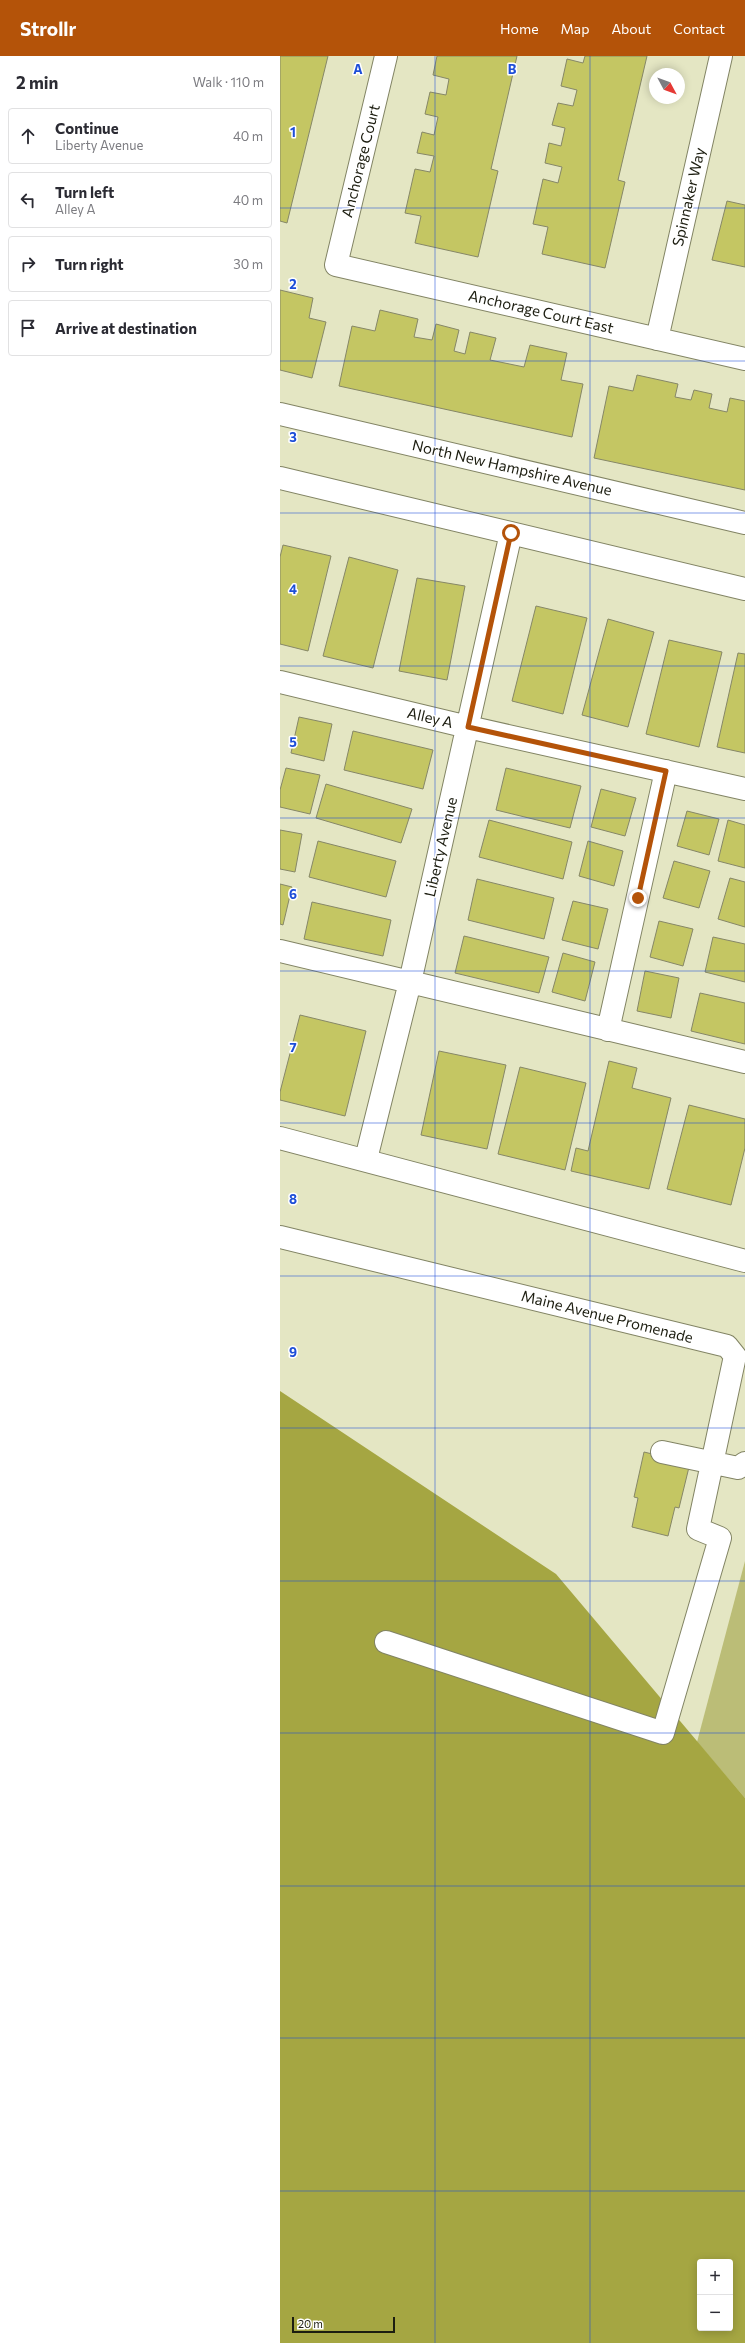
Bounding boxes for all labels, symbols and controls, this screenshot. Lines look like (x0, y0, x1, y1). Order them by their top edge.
text: Strollr (20, 17, 76, 40)
text: Home (500, 20, 539, 37)
text: Map (561, 20, 589, 37)
text: About (611, 20, 651, 37)
text: Contact (673, 20, 725, 37)
text: A (353, 61, 363, 77)
text: B (508, 61, 517, 77)
north arrow (649, 68, 685, 104)
text: 2 min (16, 72, 58, 93)
text: Walk · 110 m (193, 74, 264, 90)
street label: Anchorage Court (337, 102, 383, 219)
text: Continue (55, 119, 119, 137)
text: 1 (290, 124, 296, 140)
icon: ahead (17, 125, 39, 147)
text: 40 m (233, 128, 263, 144)
text: Liberty Avenue (55, 137, 143, 153)
street label: Spinnaker Way (668, 145, 708, 248)
text: Turn left (55, 183, 114, 201)
icon: left (17, 189, 39, 211)
text: 40 m (233, 192, 263, 208)
text: Alley A (55, 201, 95, 217)
icon: right (17, 253, 39, 275)
text: Turn right (55, 255, 124, 273)
text: 30 m (233, 256, 263, 272)
text: 2 (289, 276, 297, 292)
street label: Anchorage Court East (467, 286, 616, 337)
icon: arrive (17, 317, 39, 339)
text: Arrive at destination (55, 319, 197, 337)
text: 3 (289, 429, 297, 445)
street label: North New Hampshire Avenue (411, 435, 614, 499)
route start (502, 524, 520, 542)
text: 4 (289, 581, 297, 597)
street label: Alley A (405, 703, 455, 731)
text: 5 (289, 734, 297, 750)
street label: Liberty Avenue (420, 795, 460, 899)
text: 6 (289, 886, 297, 902)
route end (629, 889, 647, 907)
text: 7 (289, 1039, 297, 1055)
text: 8 (289, 1191, 297, 1207)
street label: Maine Avenue Promenade (520, 1286, 695, 1346)
text: 9 (289, 1344, 297, 1360)
map controls (697, 2259, 733, 2331)
button: + (697, 2259, 733, 2295)
button: − (697, 2295, 733, 2331)
scale bar (292, 2315, 395, 2334)
text: 20 m (298, 2317, 323, 2330)

